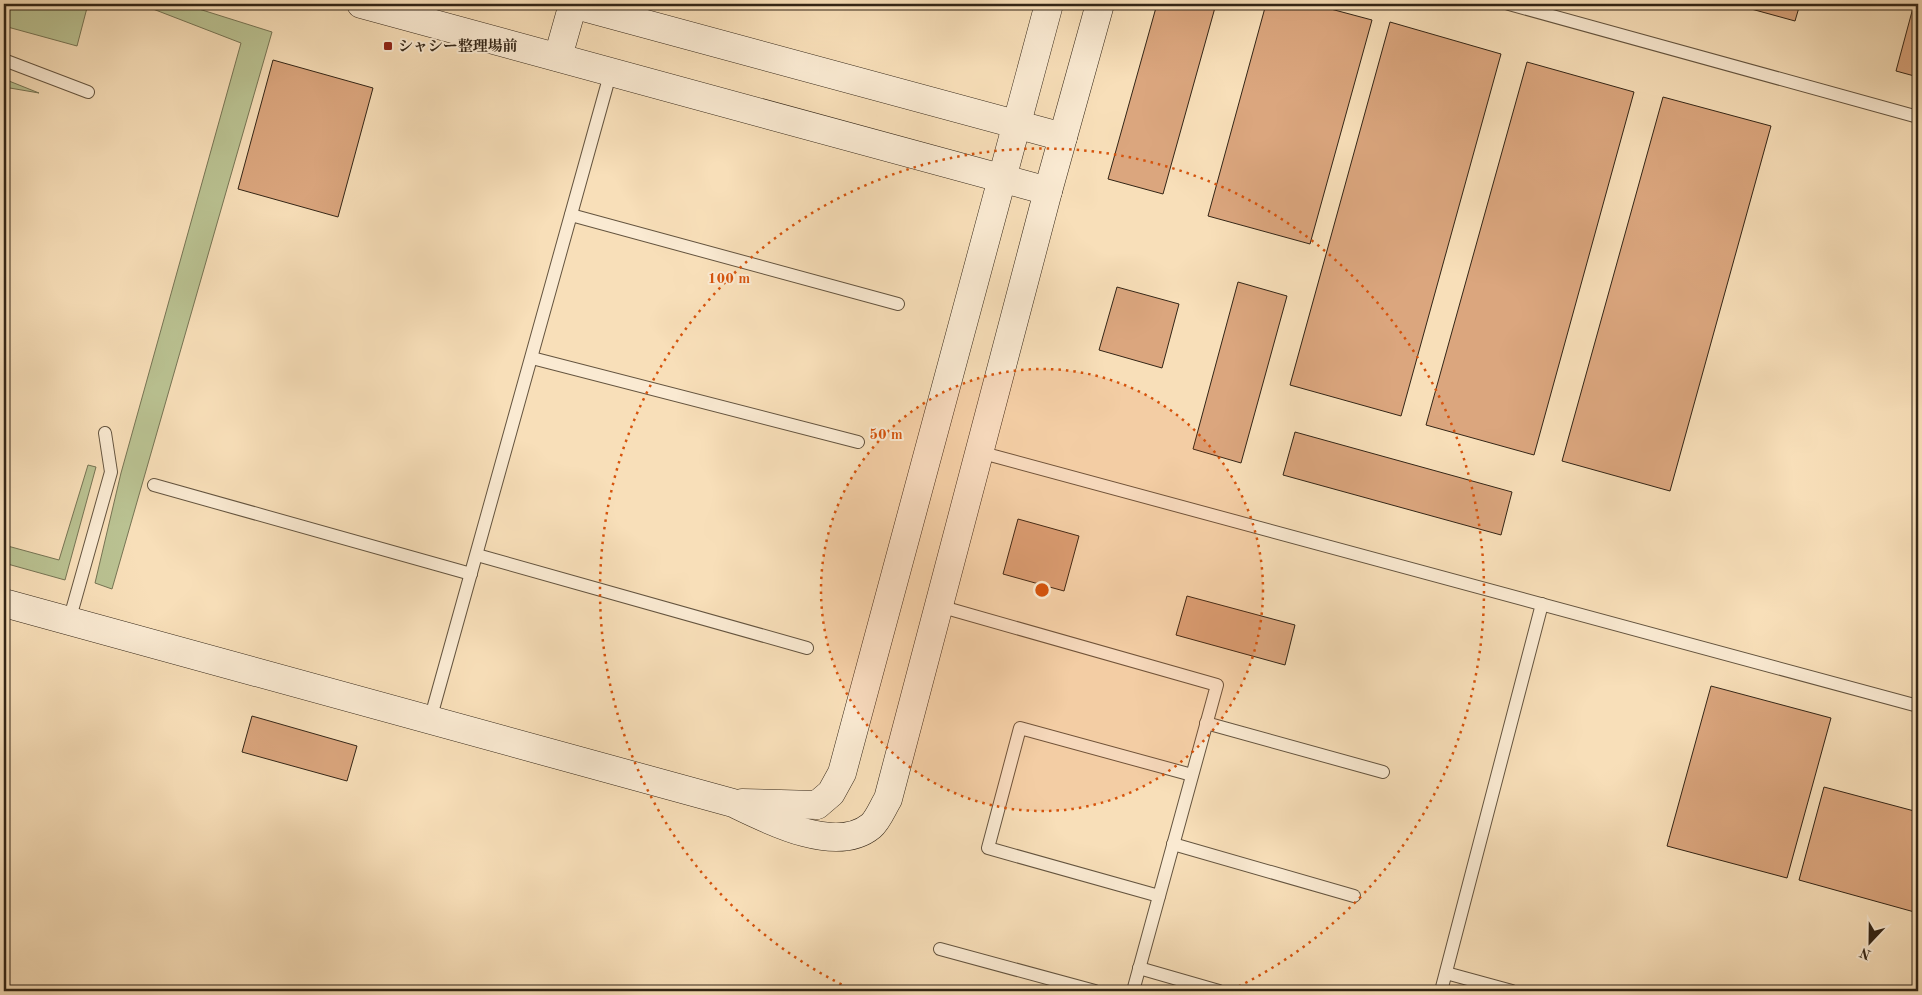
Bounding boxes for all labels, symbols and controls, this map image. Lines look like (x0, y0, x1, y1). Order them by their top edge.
place label: シャシー整理場前 (398, 38, 518, 55)
marker: シャシー整理場前 (382, 40, 394, 52)
text: 100 m (708, 272, 750, 287)
text: 50 m (869, 428, 903, 443)
centre of rings (1033, 581, 1051, 599)
north arrow (1844, 918, 1894, 968)
text: N (1858, 945, 1873, 962)

